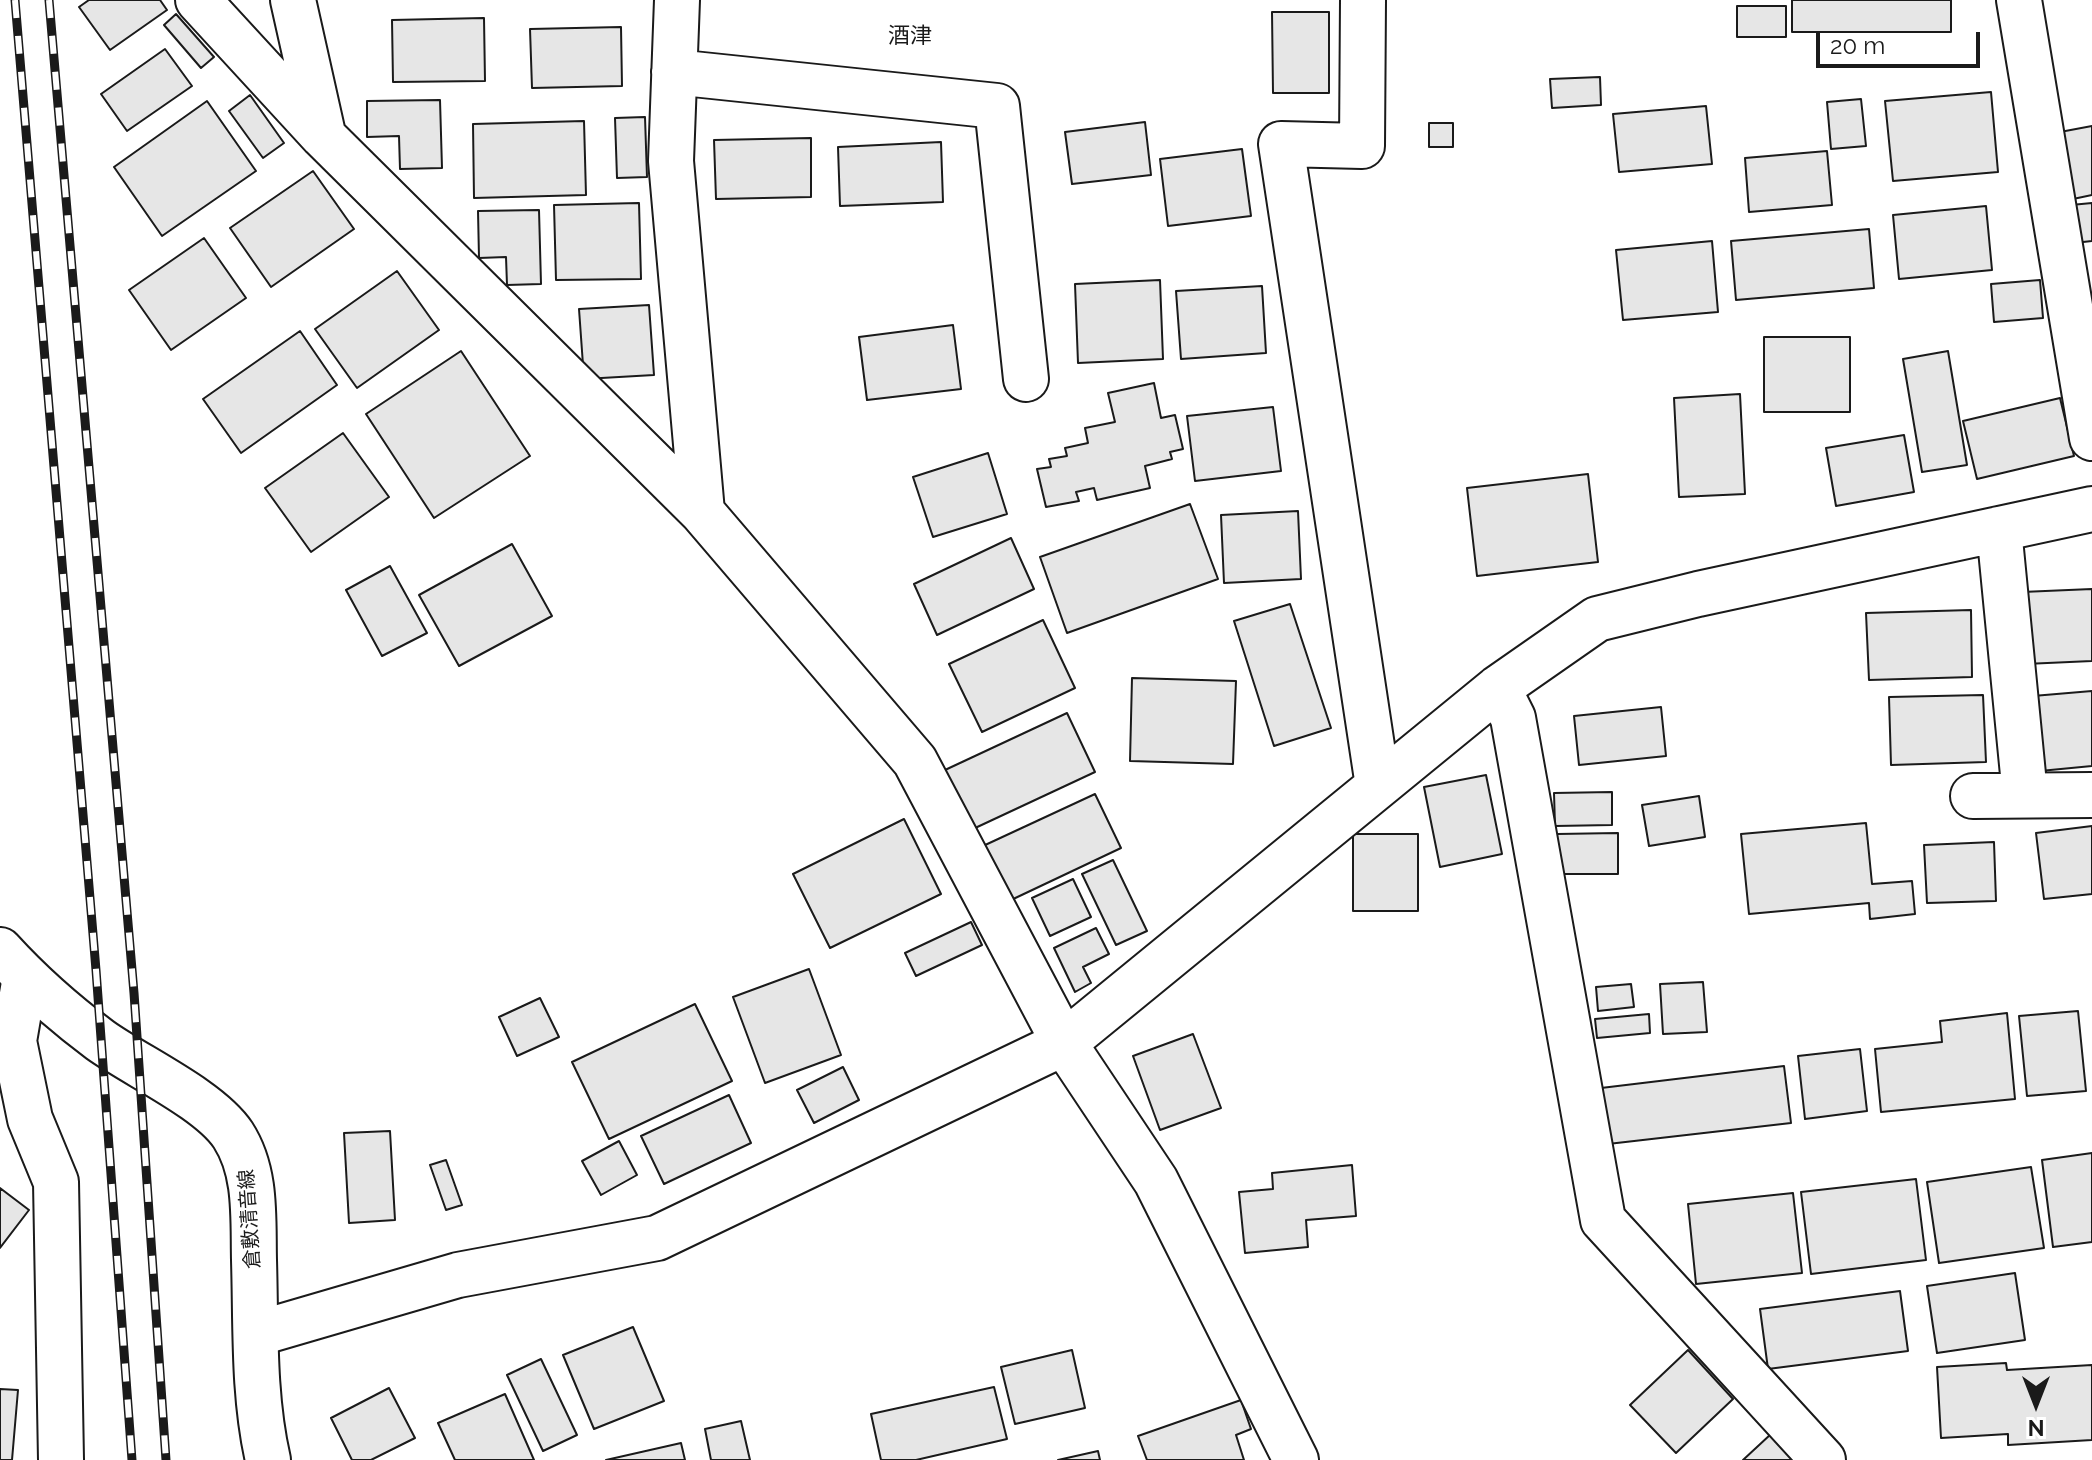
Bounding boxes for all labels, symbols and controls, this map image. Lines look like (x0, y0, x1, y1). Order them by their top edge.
scale bar (1820, 16, 1984, 66)
district label: 酒津 (888, 23, 932, 49)
text: 20 m (1830, 31, 1885, 60)
street label: 倉敷清音線 (235, 1168, 265, 1270)
north arrow (1996, 1364, 2076, 1444)
text: N (2028, 1415, 2044, 1441)

